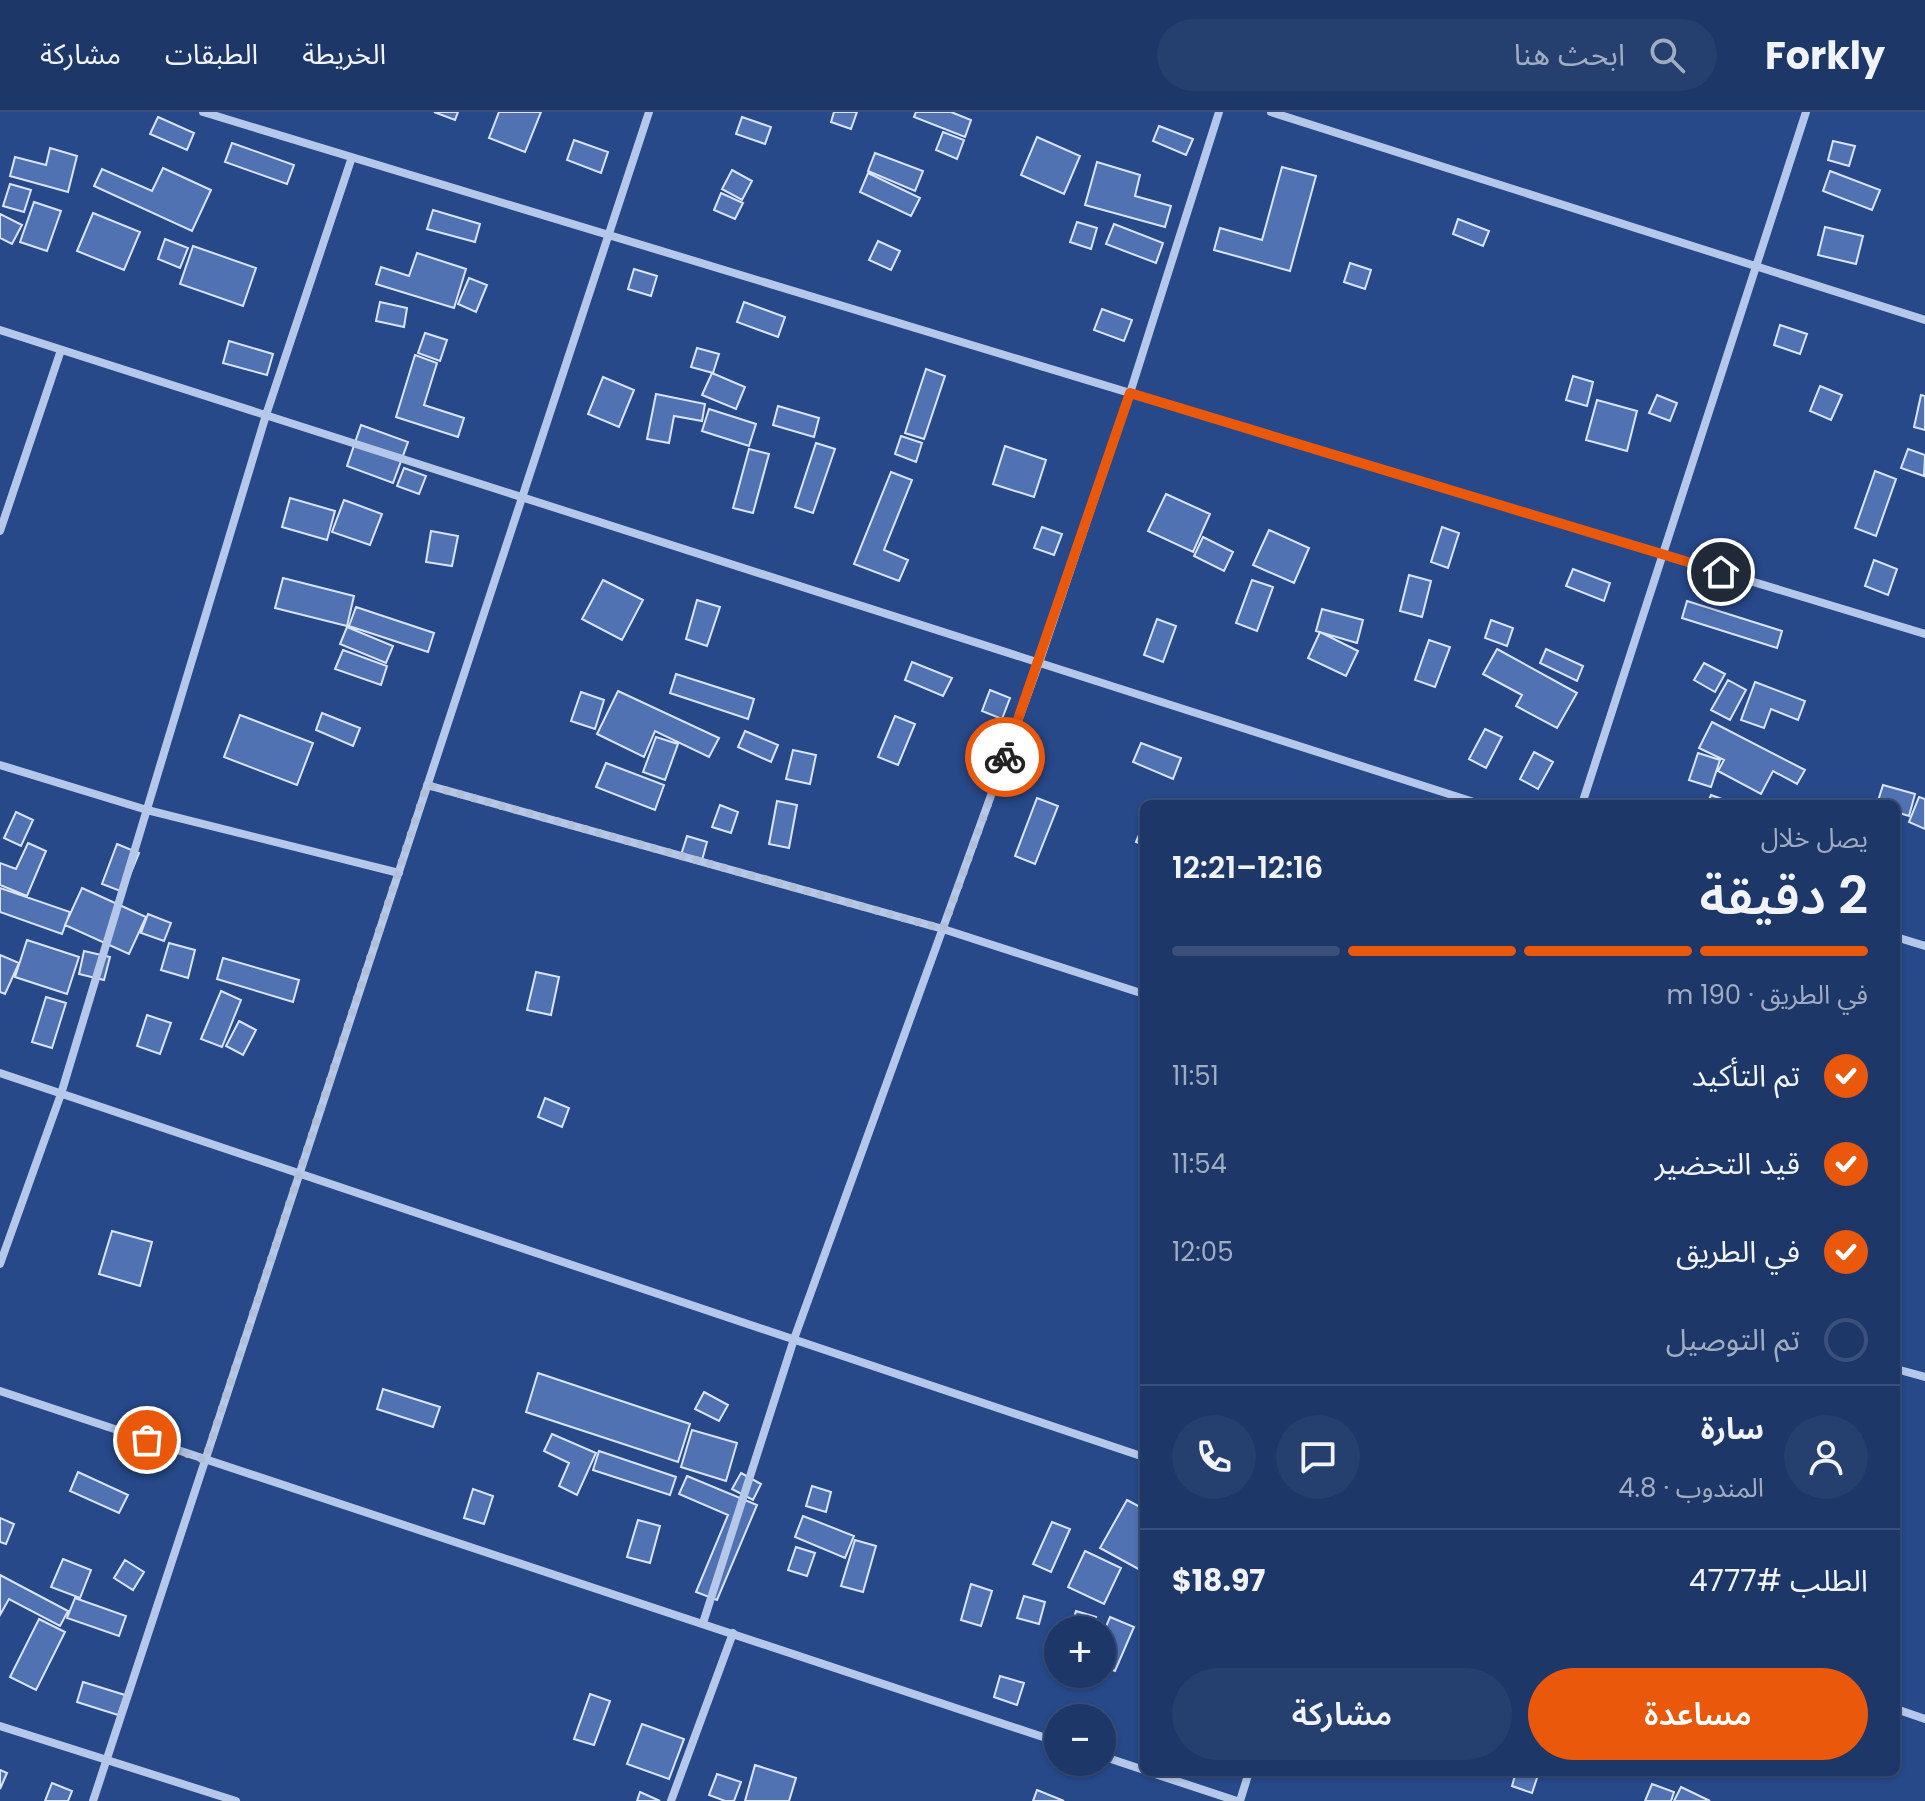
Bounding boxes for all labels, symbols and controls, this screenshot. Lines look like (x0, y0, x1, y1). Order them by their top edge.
search box (1157, 19, 1717, 91)
text: Forkly (1765, 29, 1885, 82)
text: ابحث هنا (1514, 33, 1625, 76)
icon: search (1645, 33, 1689, 77)
text: مشاركة (40, 35, 121, 74)
text: الطبقات (165, 35, 258, 74)
text: الخريطة (302, 35, 386, 74)
pin (1687, 538, 1755, 606)
icon: home (1699, 550, 1743, 594)
courier (965, 717, 1045, 797)
icon: bike (983, 735, 1027, 779)
text: يصل خلال (1761, 820, 1868, 856)
text: 12:16–12:21 (1172, 846, 1323, 889)
text: 2 دقيقة (1700, 859, 1868, 932)
text: في الطريق · 190 m (1666, 977, 1868, 1013)
text: تم التأكيد (1692, 1054, 1800, 1097)
icon: check (1824, 1054, 1868, 1098)
text: 11:51 (1172, 1058, 1219, 1094)
text: قيد التحضير (1655, 1142, 1800, 1185)
icon: check (1824, 1142, 1868, 1186)
text: 11:54 (1172, 1146, 1227, 1182)
text: في الطريق (1676, 1230, 1800, 1273)
icon: check (1824, 1230, 1868, 1274)
text: 12:05 (1172, 1234, 1233, 1270)
text: تم التوصيل (1666, 1318, 1800, 1361)
pin (113, 1406, 181, 1474)
text: سارة (1701, 1407, 1764, 1450)
button: phone (1172, 1415, 1256, 1499)
button: chat (1276, 1415, 1360, 1499)
button: person (1784, 1415, 1868, 1499)
icon: bag (125, 1418, 169, 1462)
text: المندوب · 4.8 (1618, 1470, 1764, 1506)
text: $18.97 (1172, 1559, 1265, 1602)
text: الطلب #4777 (1689, 1559, 1868, 1602)
map controls (1044, 1616, 1116, 1776)
button: + (1044, 1616, 1116, 1688)
button: مشاركة (1172, 1668, 1512, 1760)
button: مساعدة (1528, 1668, 1868, 1760)
button: − (1044, 1704, 1116, 1776)

